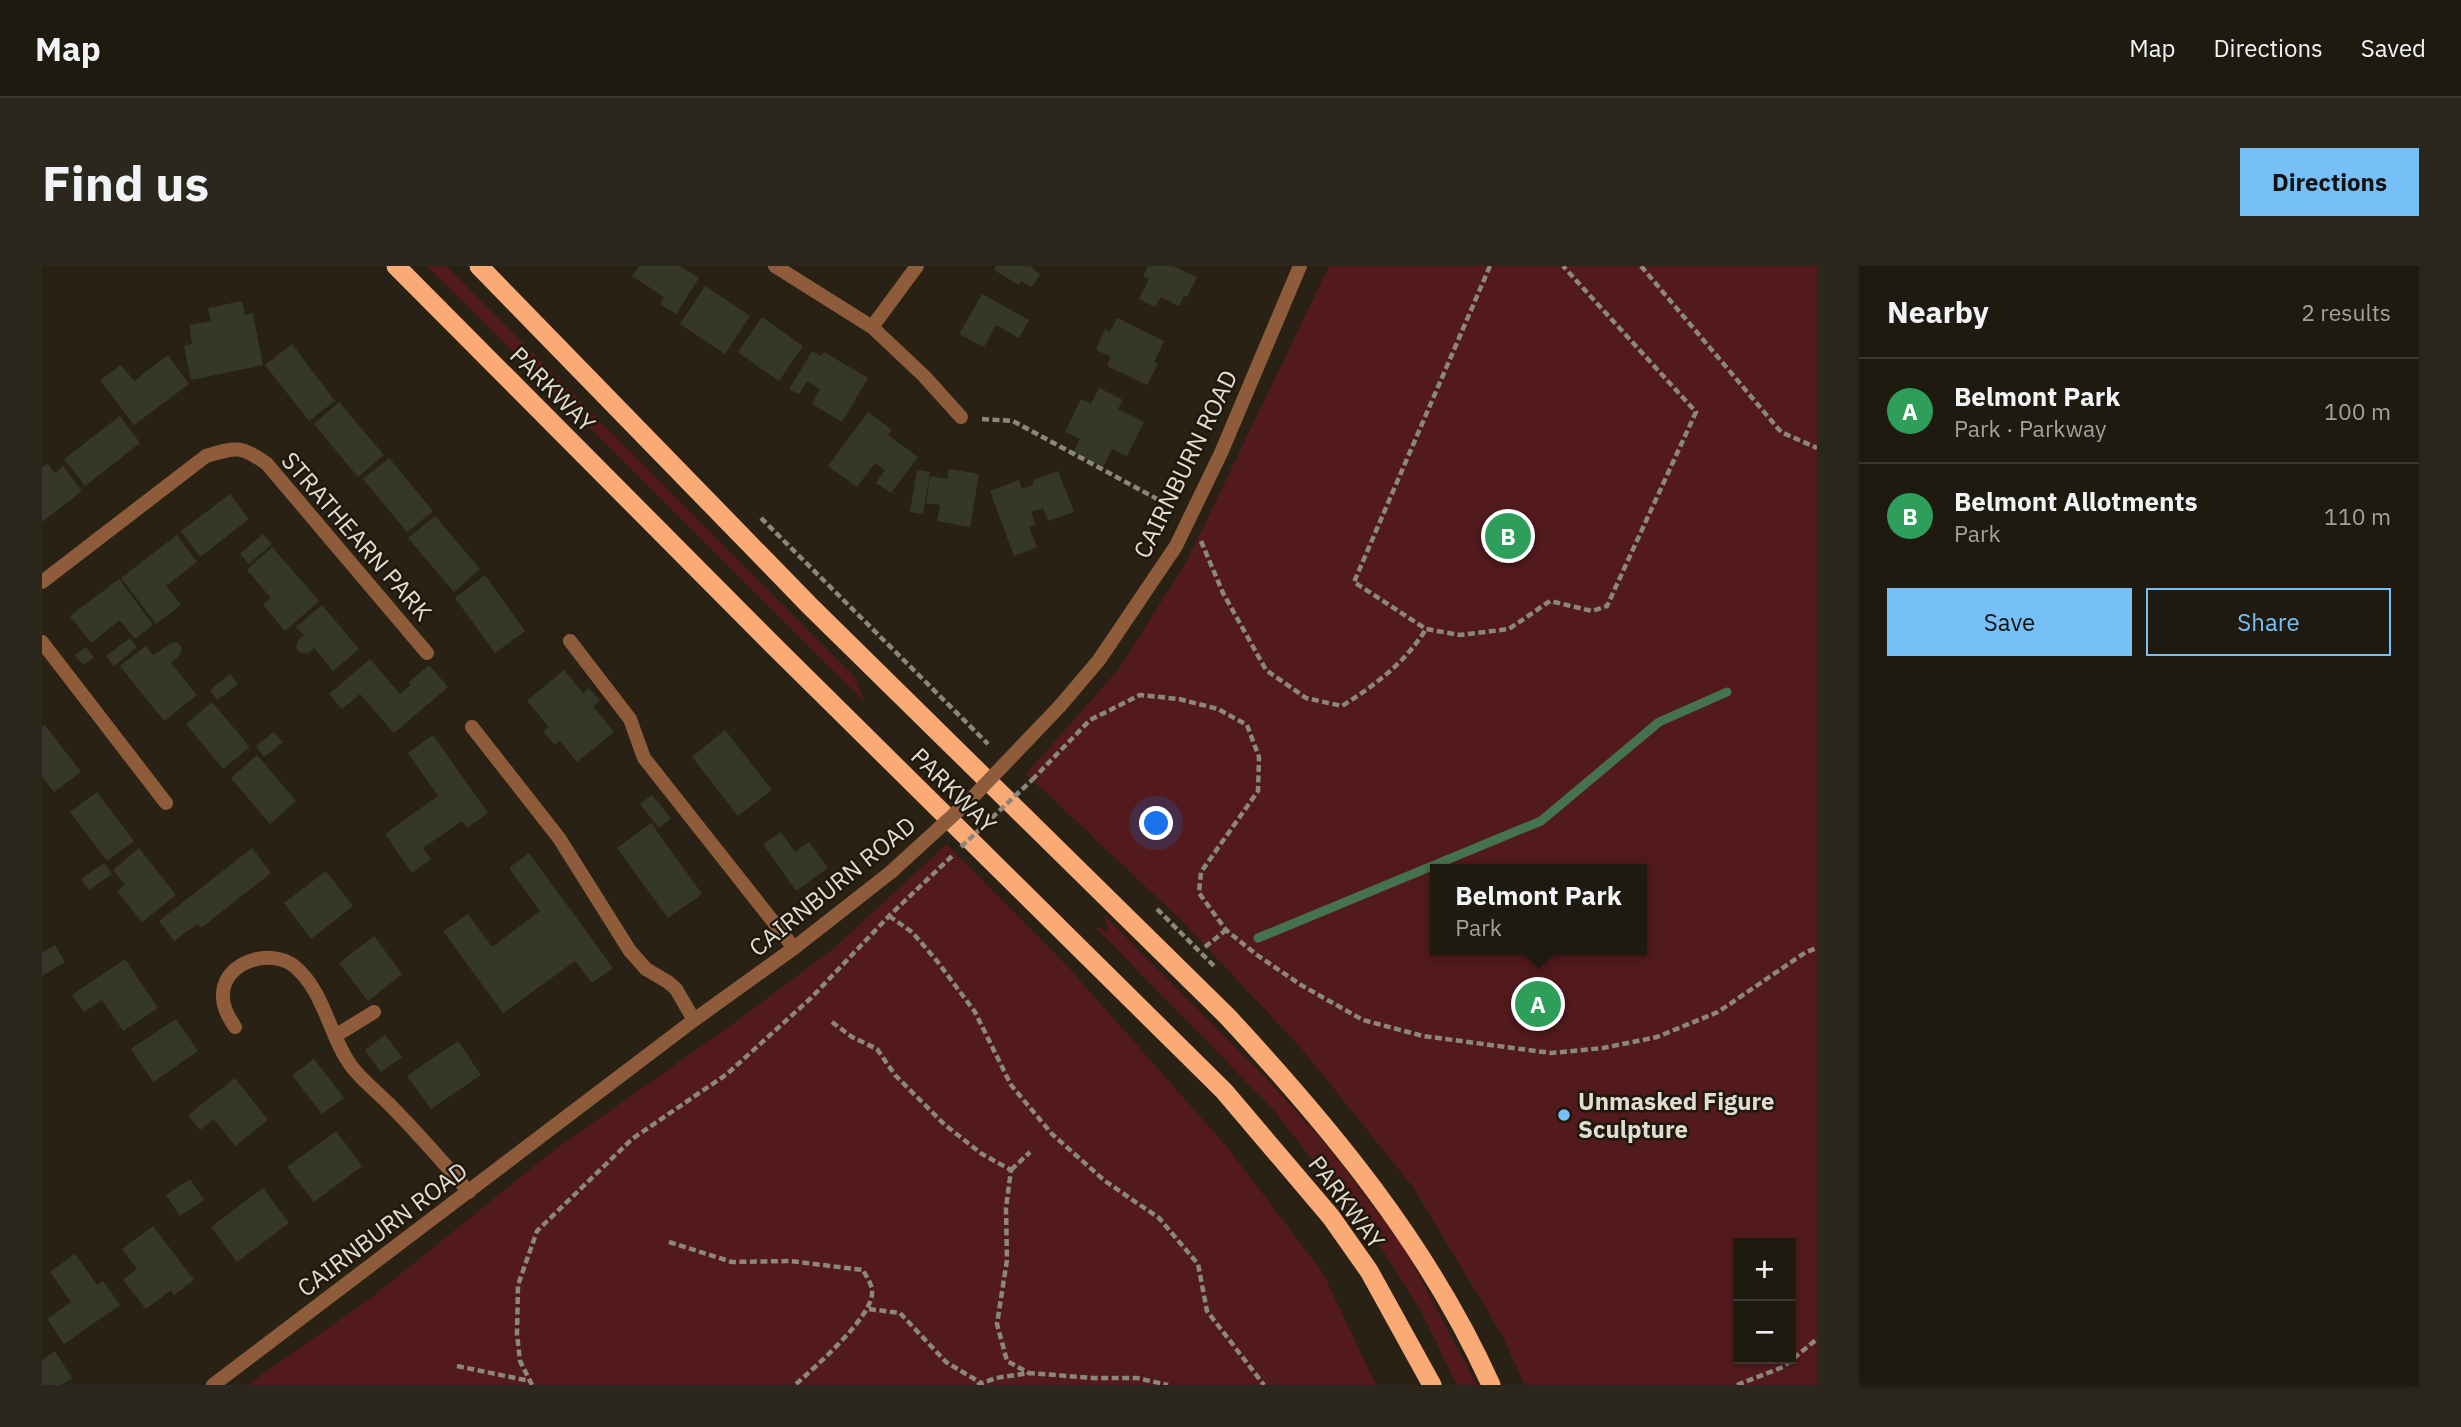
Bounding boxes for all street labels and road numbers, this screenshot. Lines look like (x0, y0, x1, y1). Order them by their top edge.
street label: PARKWAY (503, 339, 603, 439)
street label: CAIRNBURN ROAD (1126, 365, 1244, 563)
street label: STRATHEARN PARK (275, 445, 439, 627)
street label: PARKWAY (904, 740, 1004, 840)
street label: CAIRNBURN ROAD (742, 809, 922, 963)
street label: PARKWAY (1301, 1149, 1393, 1255)
street label: CAIRNBURN ROAD (290, 1154, 474, 1304)

